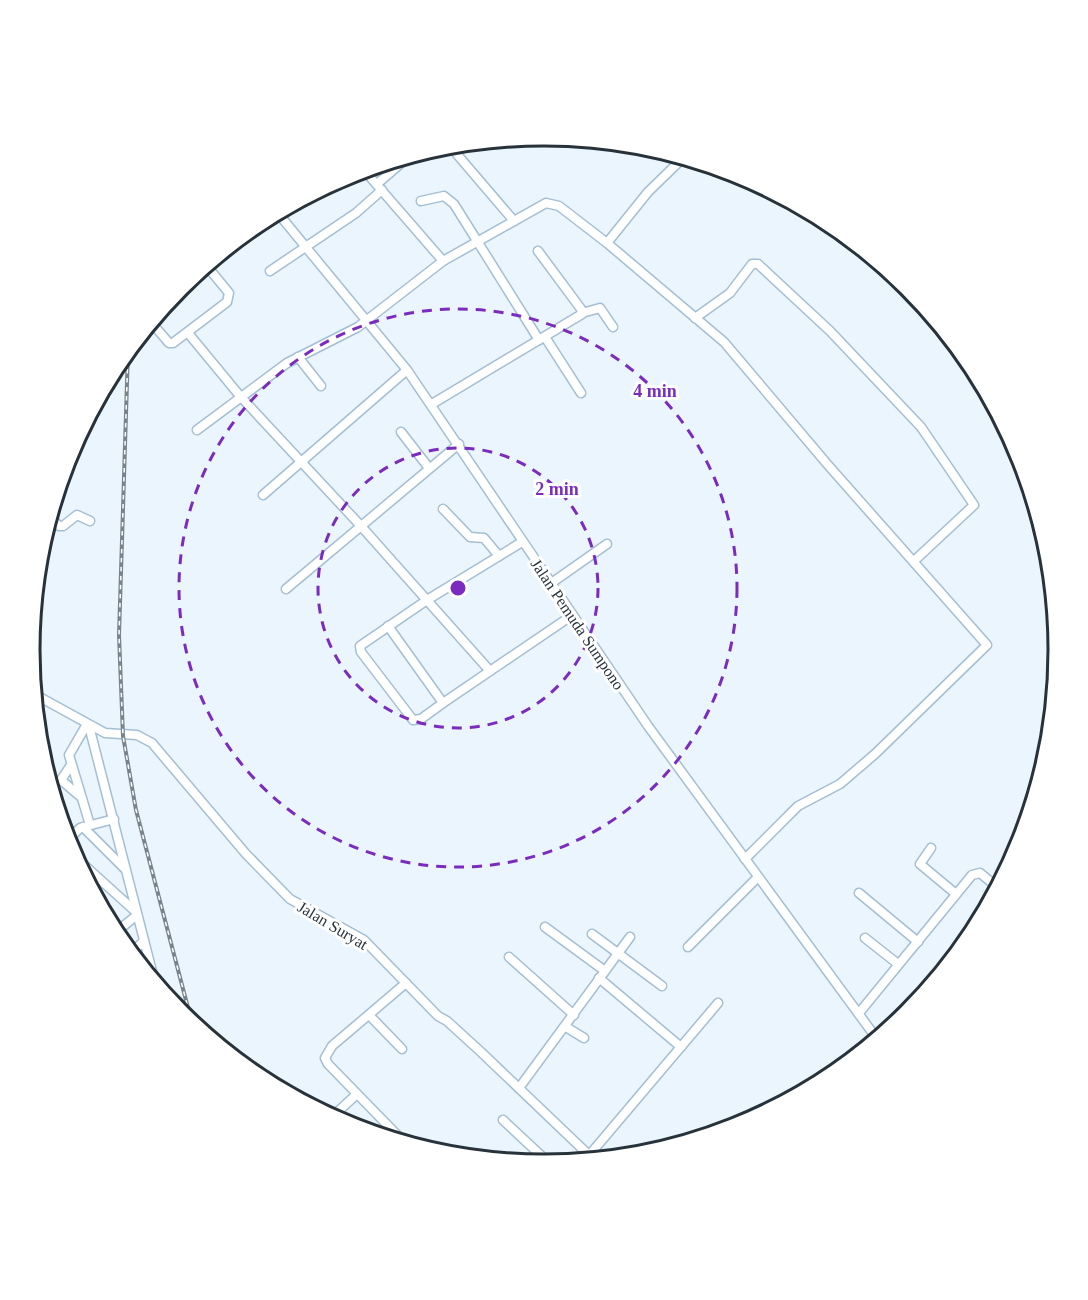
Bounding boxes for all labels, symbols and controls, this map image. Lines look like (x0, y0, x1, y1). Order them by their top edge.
text: 4 min (633, 381, 677, 401)
text: 2 min (535, 479, 579, 499)
street label: Jalan Pemuda Sumpono (527, 556, 628, 693)
centre of rings (448, 578, 468, 598)
street label: Jalan Suryat (294, 898, 371, 954)

